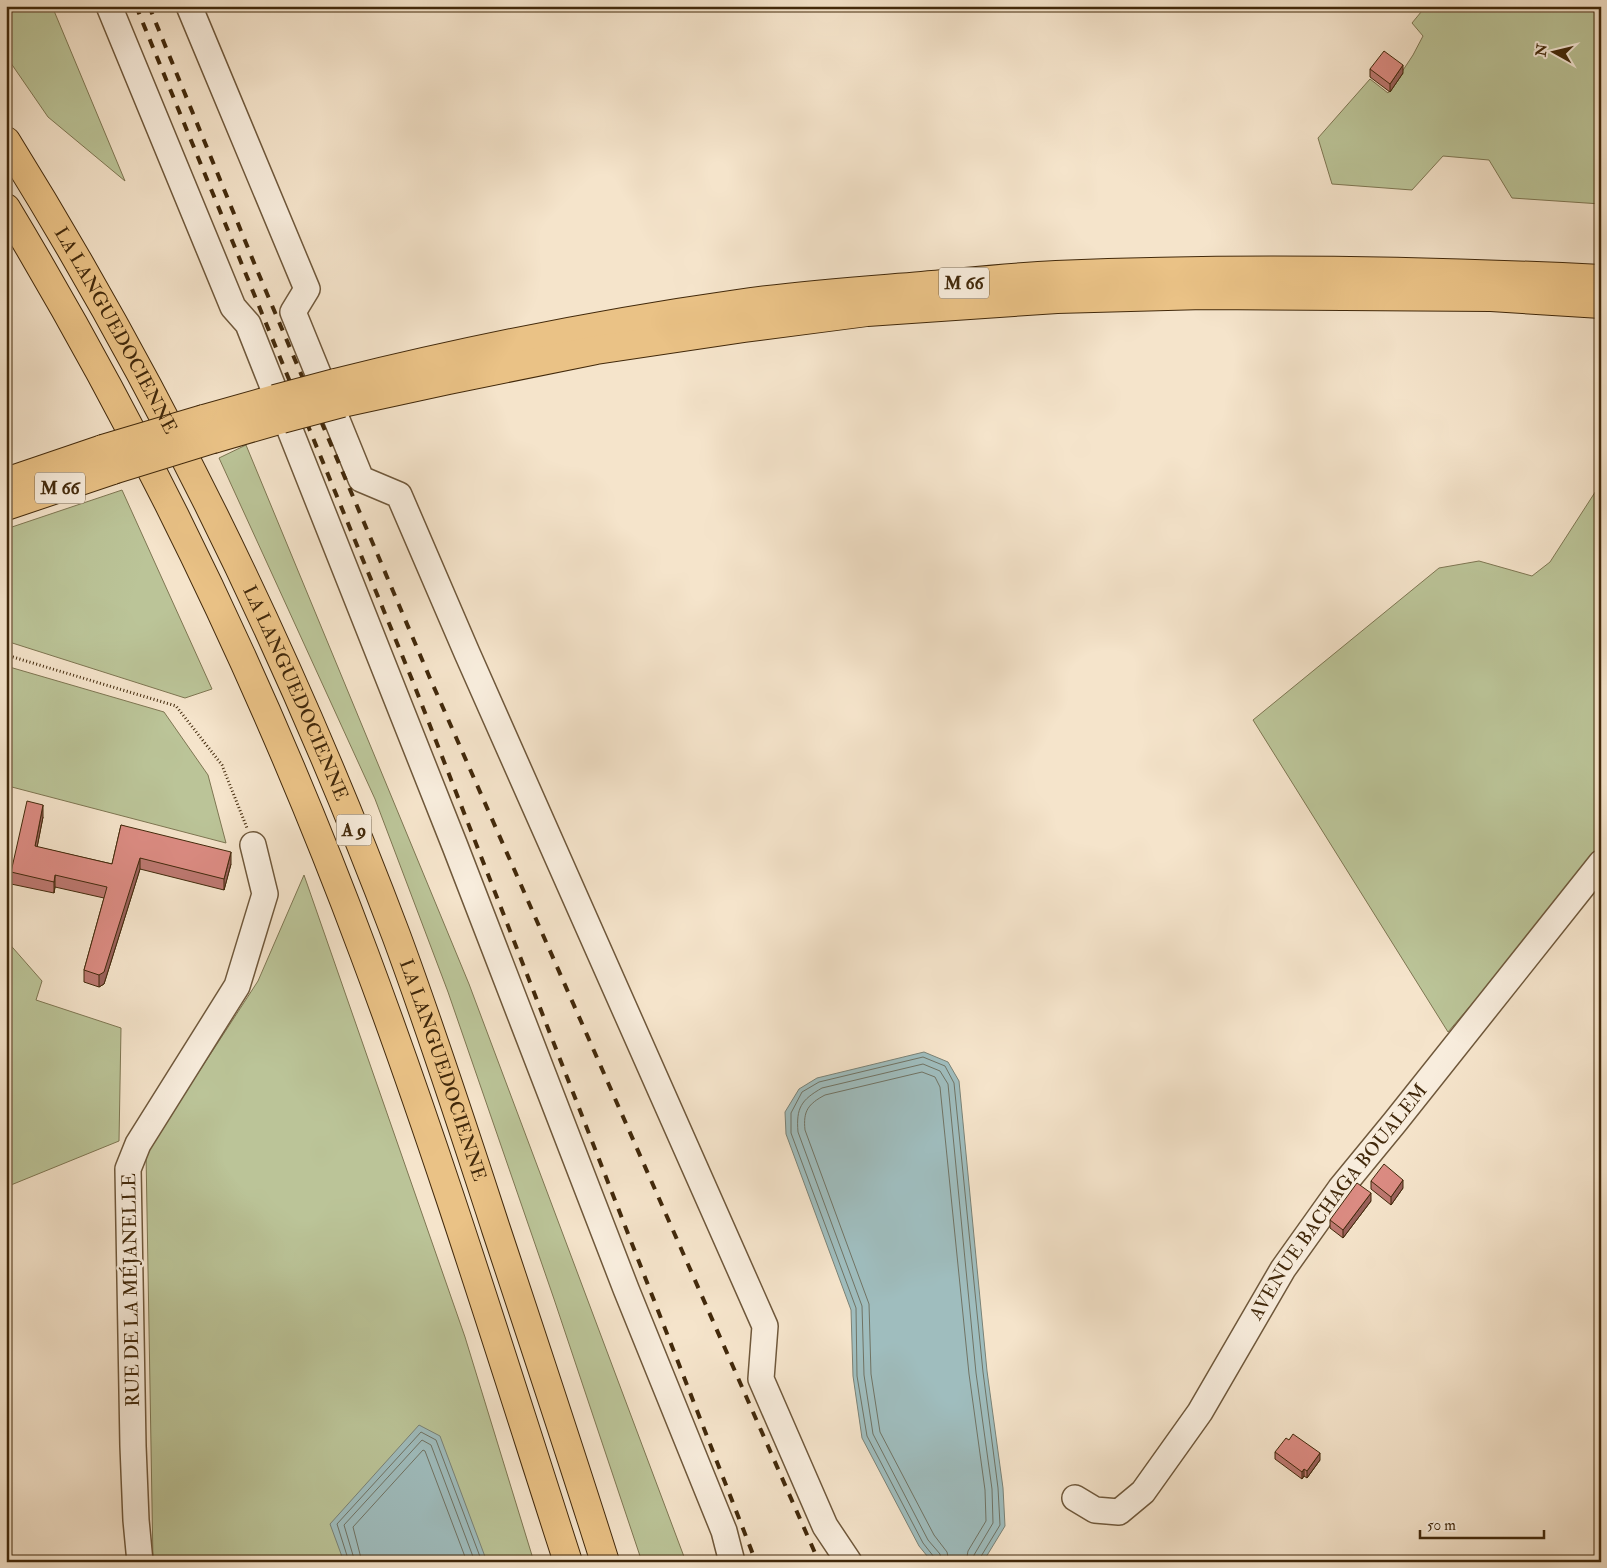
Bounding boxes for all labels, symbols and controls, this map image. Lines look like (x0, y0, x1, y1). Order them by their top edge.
north arrow (1530, 28, 1580, 78)
text: N (1532, 42, 1551, 59)
street label: LA LANGUEDOCIENNE (49, 223, 183, 438)
road number: M 66 (939, 268, 989, 298)
road number: M 66 (35, 472, 85, 503)
street label: LA LANGUEDOCIENNE (237, 582, 354, 805)
road number: A 9 (336, 814, 372, 846)
street label: LA LANGUEDOCIENNE (394, 956, 492, 1184)
street label: AVENUE BACHAGA BOUALEM (1244, 1079, 1433, 1325)
street label: RUE DE LA MÉJANELLE (115, 1173, 145, 1407)
scale bar (1420, 1508, 1543, 1540)
text: 50 m (1427, 1516, 1456, 1535)

